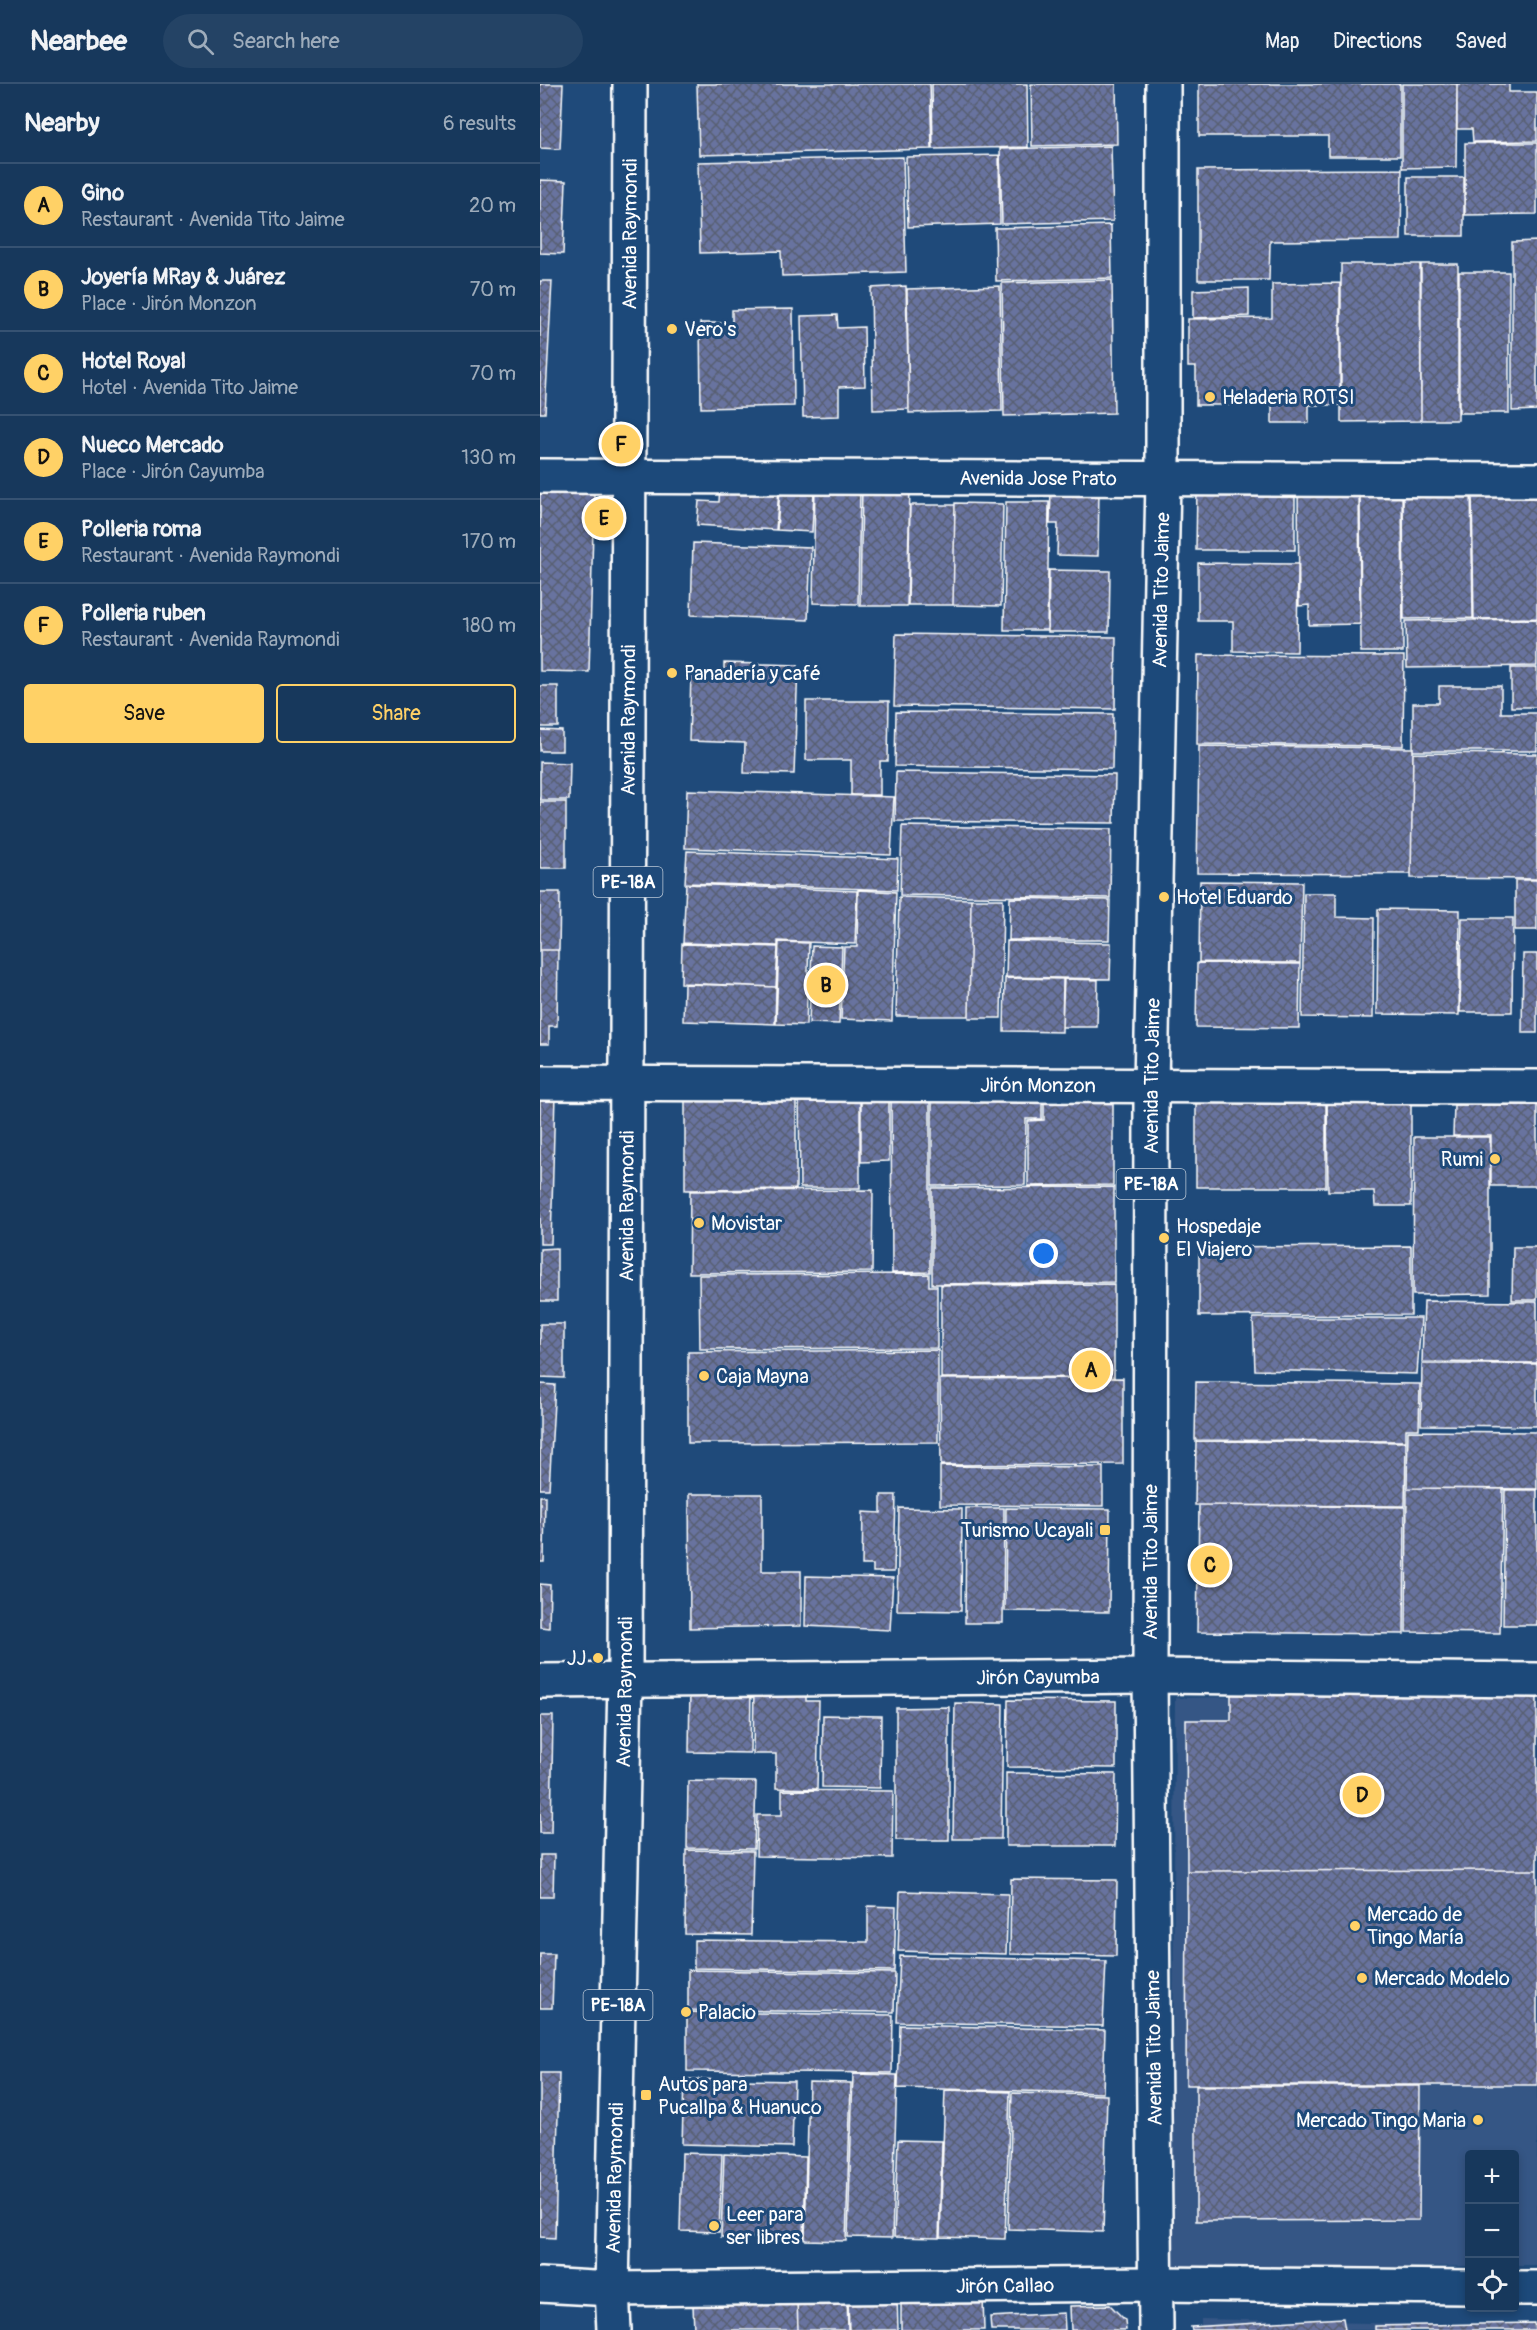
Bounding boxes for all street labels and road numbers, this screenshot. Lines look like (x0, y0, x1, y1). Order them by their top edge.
street label: Avenida Raymondi (617, 159, 642, 310)
street label: Avenida Jose Prato (959, 465, 1117, 491)
street label: Avenida Tito Jaime (1147, 512, 1175, 668)
street label: Avenida Raymondi (615, 645, 641, 796)
road number: PE-18A (594, 867, 662, 897)
street label: Avenida Tito Jaime (1138, 998, 1165, 1154)
street label: Jirón Monzon (980, 1072, 1096, 1098)
street label: Avenida Raymondi (614, 1131, 639, 1282)
road number: PE-18A (1116, 1169, 1186, 1199)
street label: Avenida Tito Jaime (1138, 1484, 1163, 1640)
street label: Avenida Raymondi (611, 1617, 638, 1768)
street label: Jirón Cayumba (976, 1664, 1100, 1690)
street label: Avenida Tito Jaime (1140, 1970, 1168, 2126)
road number: PE-18A (584, 1990, 652, 2020)
street label: Avenida Raymondi (600, 2102, 628, 2254)
street label: Jirón Callao (956, 2272, 1054, 2298)

